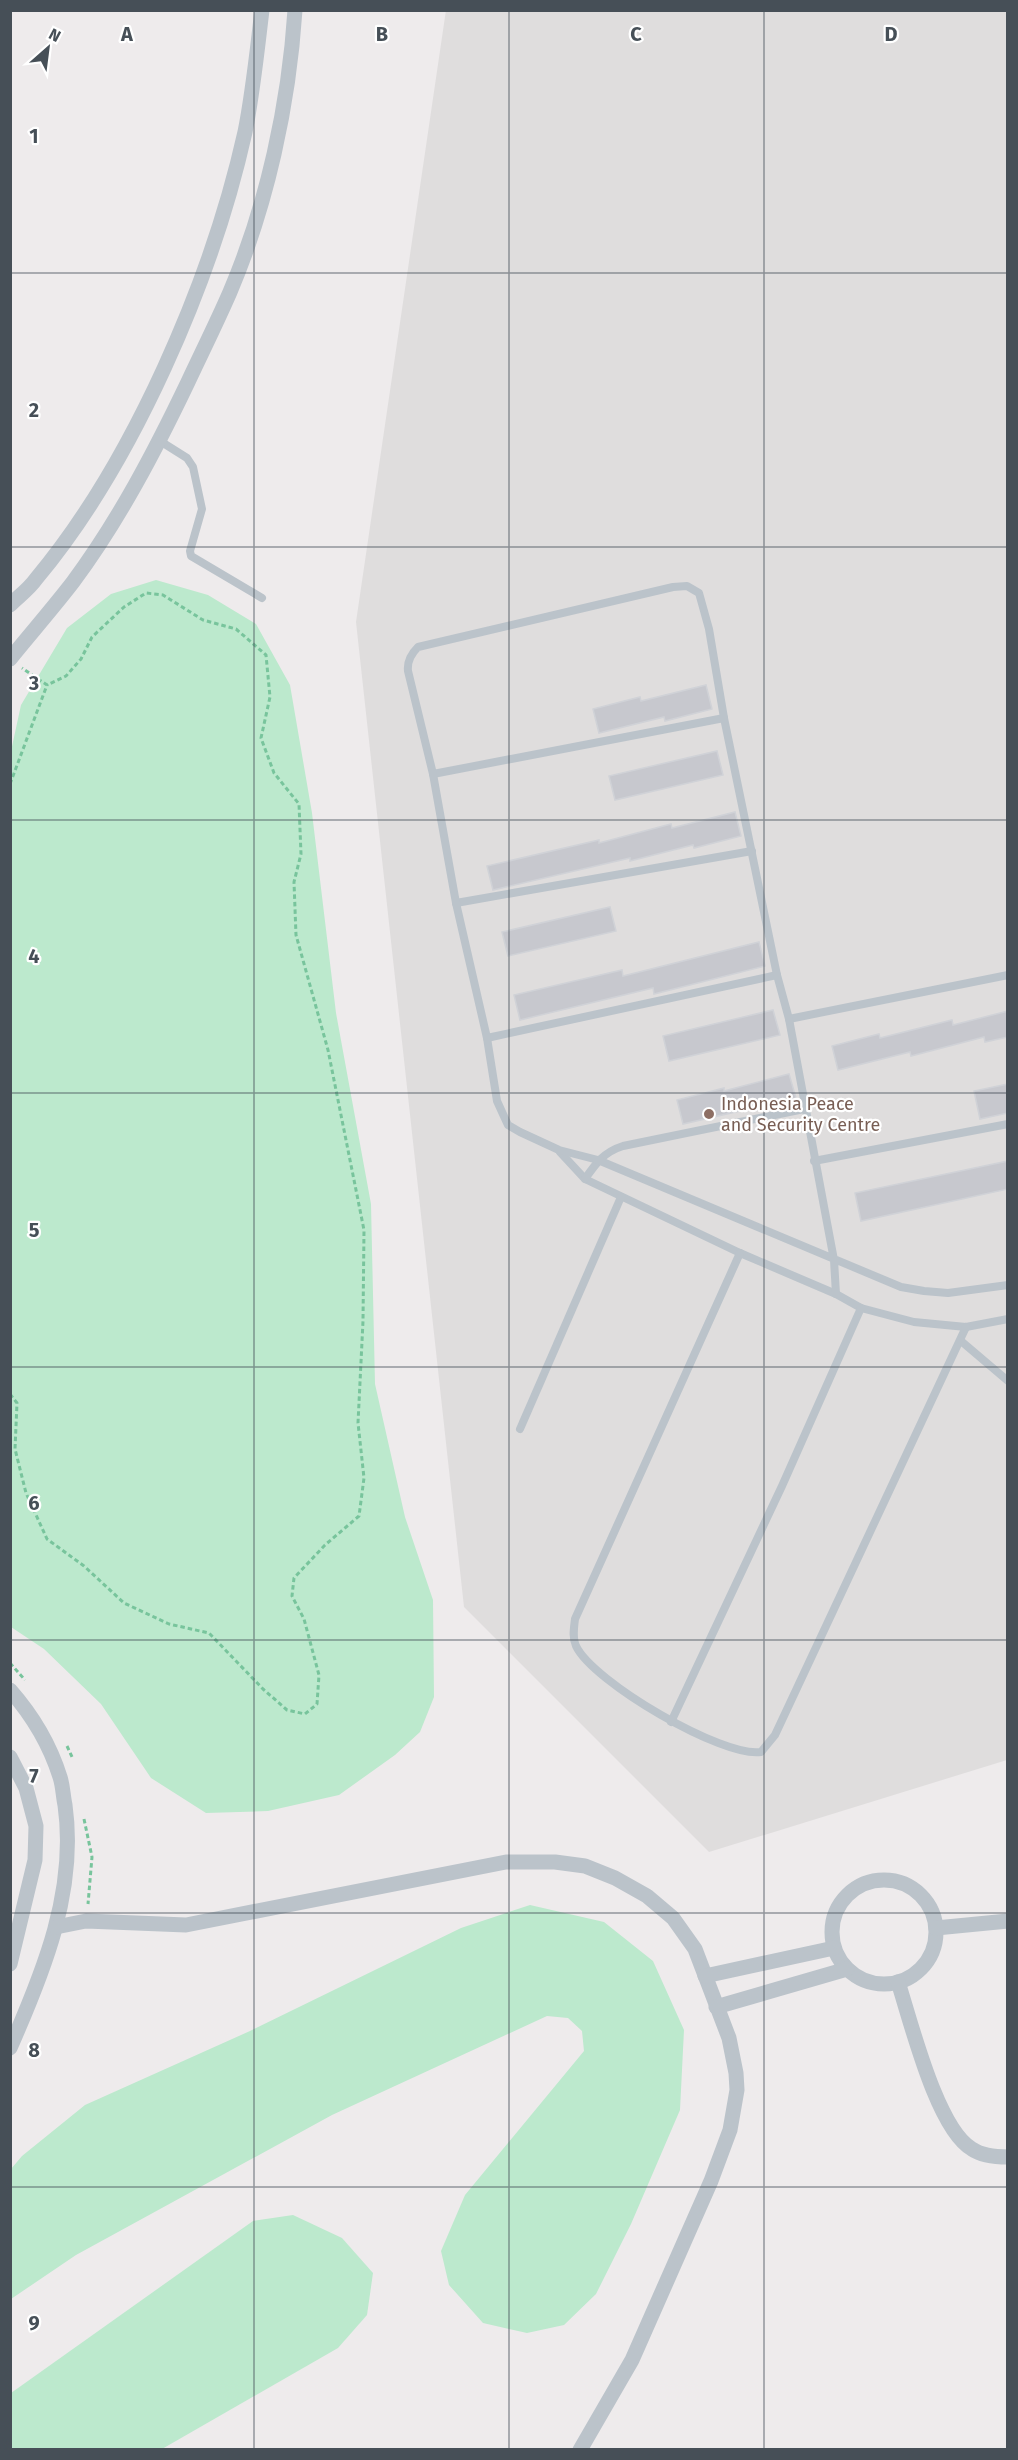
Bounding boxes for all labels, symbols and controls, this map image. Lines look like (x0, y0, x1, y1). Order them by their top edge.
north arrow (18, 18, 78, 78)
text: A (120, 22, 134, 46)
text: B (376, 22, 388, 46)
text: C (630, 22, 642, 46)
text: D (884, 22, 898, 46)
text: N (46, 24, 64, 46)
text: 1 (29, 124, 39, 148)
text: 2 (29, 398, 39, 422)
text: 3 (28, 671, 39, 695)
text: 4 (28, 944, 40, 968)
place label: Indonesia Peace and Security Centre (721, 1093, 880, 1136)
marker: Indonesia Peace and Security Centre (702, 1107, 716, 1121)
text: 5 (29, 1218, 40, 1242)
text: 6 (28, 1491, 40, 1515)
text: 7 (29, 1764, 39, 1788)
text: 8 (28, 2038, 40, 2062)
text: 9 (28, 2311, 40, 2335)

